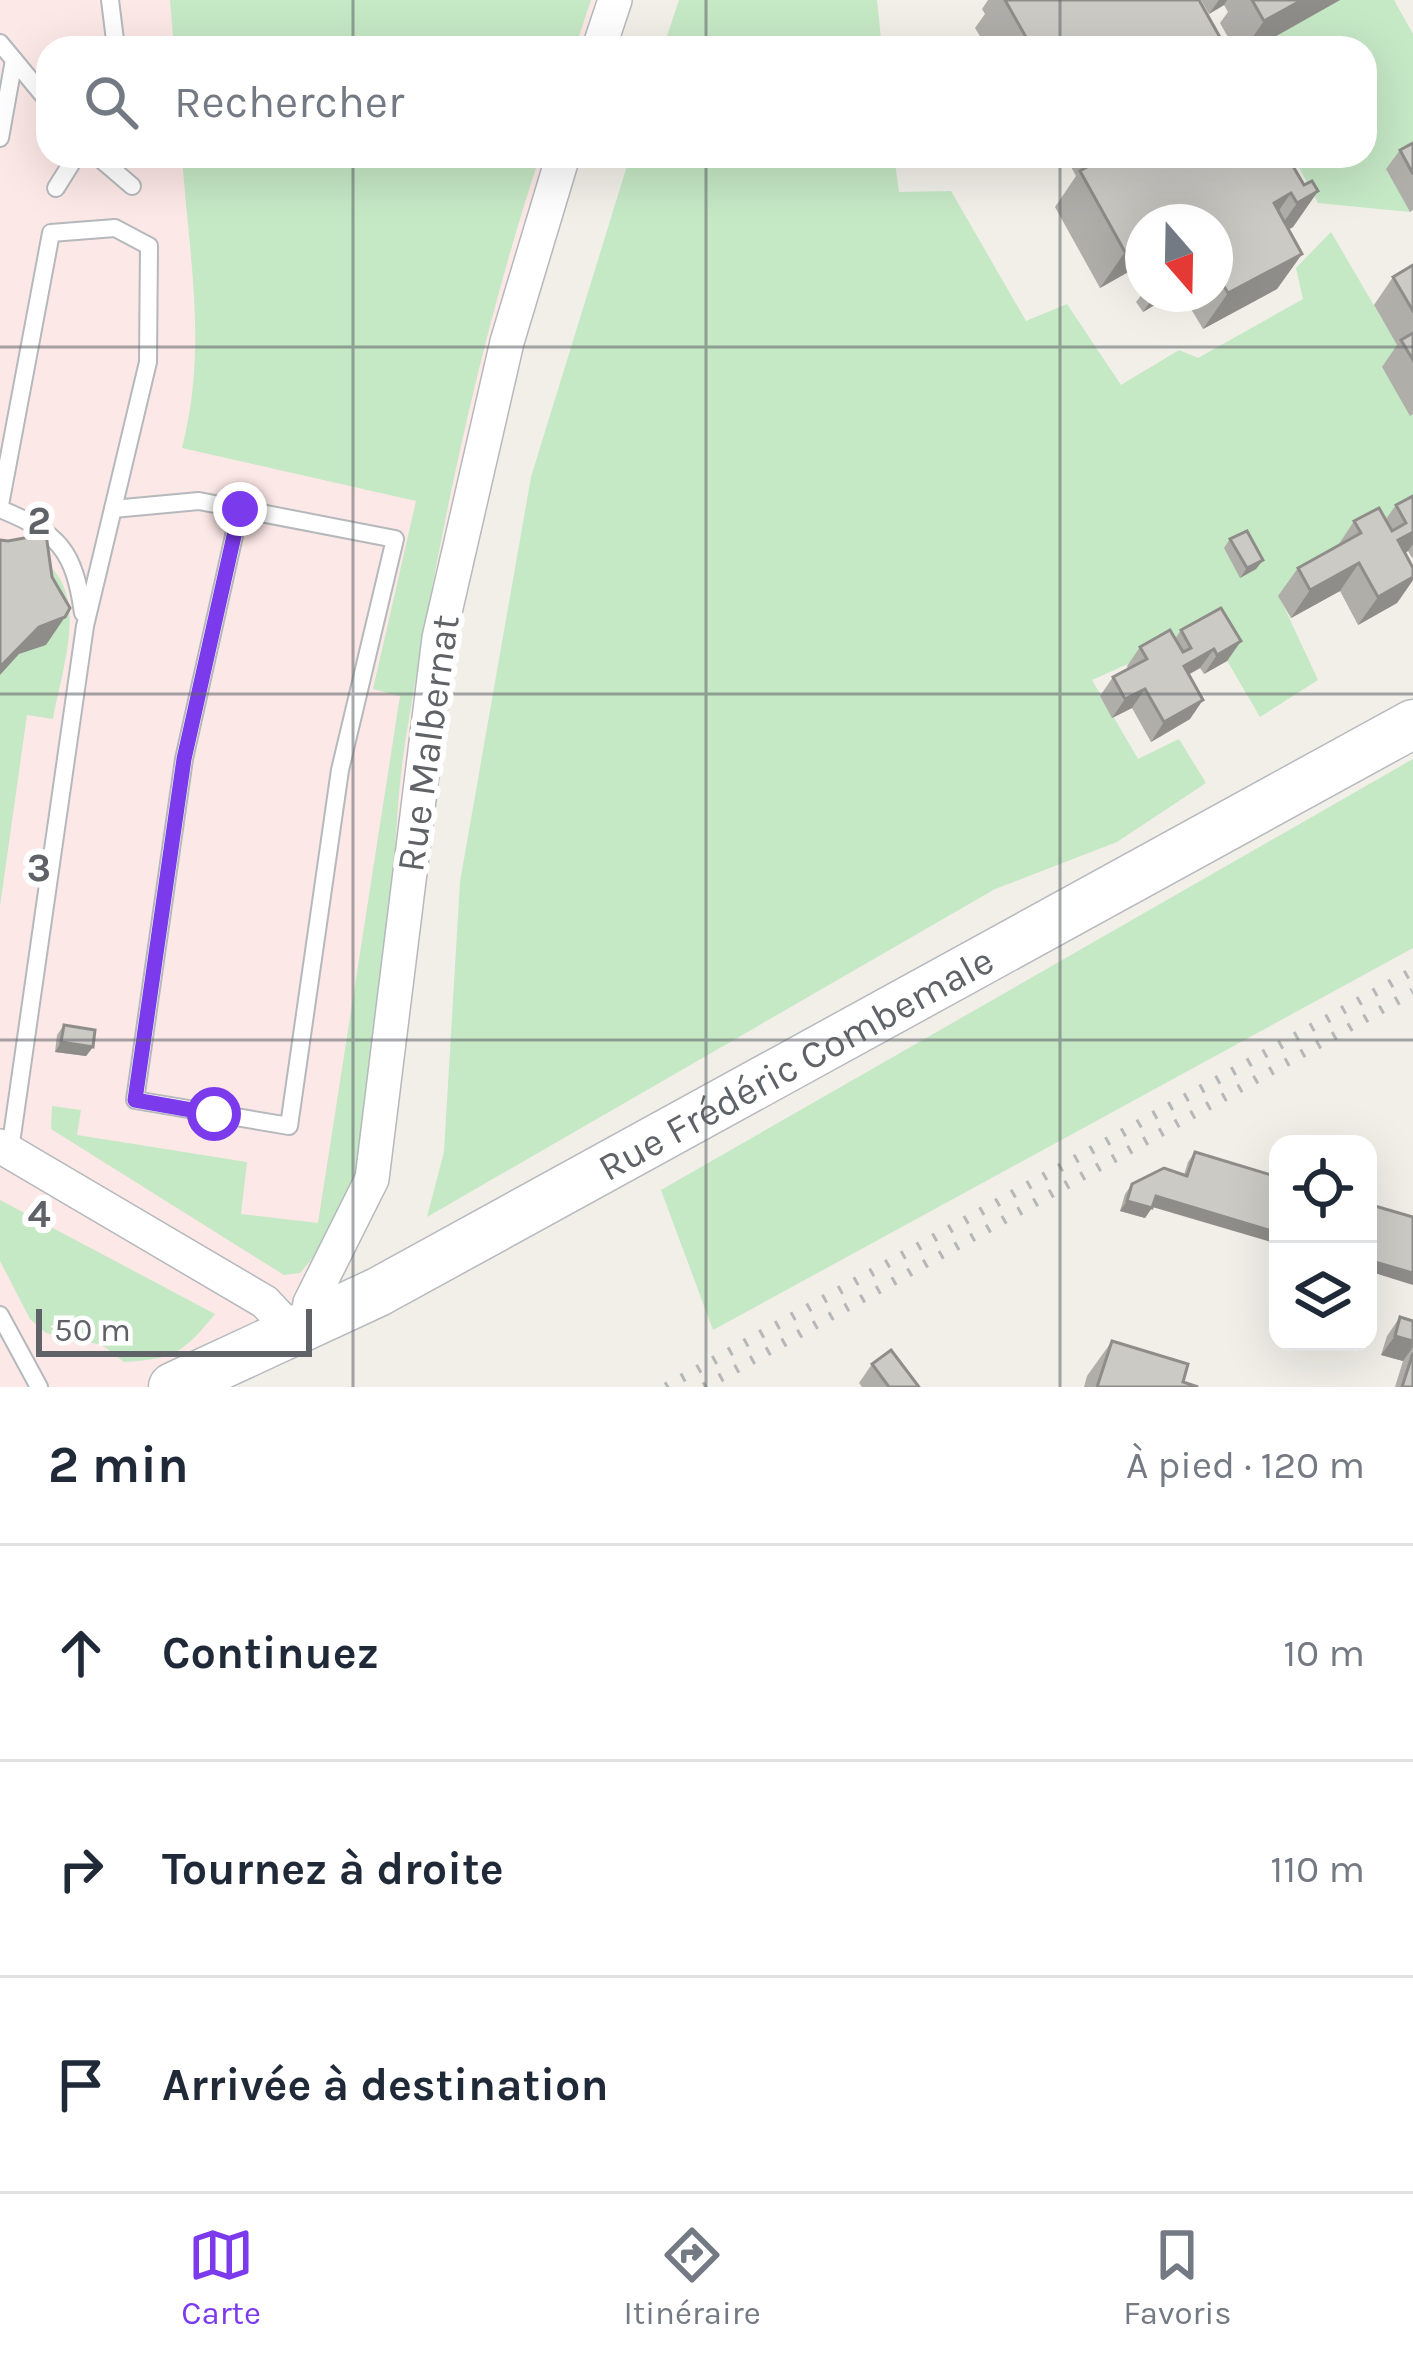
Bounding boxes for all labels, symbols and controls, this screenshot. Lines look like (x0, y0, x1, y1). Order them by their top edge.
search box (36, 36, 1377, 168)
icon: search (78, 69, 144, 135)
text: Rechercher (174, 76, 404, 128)
north arrow (1125, 204, 1233, 312)
route end (213, 482, 267, 536)
text: 2 (27, 498, 51, 544)
street label: Rue Malbernat (387, 612, 469, 875)
text: 3 (27, 845, 51, 891)
street label: Rue Frédéric Combemale (590, 937, 1001, 1191)
route start (187, 1087, 241, 1141)
map controls (1269, 1135, 1377, 1351)
button: locate (1269, 1135, 1377, 1243)
text: 4 (27, 1191, 51, 1237)
button: layers (1269, 1243, 1377, 1351)
scale bar (36, 1303, 312, 1356)
text: 50 m (54, 1311, 131, 1349)
text: 2 min (48, 1435, 189, 1495)
text: À pied · 120 m (1126, 1442, 1365, 1488)
icon: ahead (48, 1620, 114, 1686)
text: Continuez (162, 1627, 379, 1679)
text: 10 m (1283, 1630, 1365, 1676)
icon: right (48, 1836, 114, 1902)
text: Tournez à droite (162, 1843, 504, 1895)
text: 110 m (1270, 1846, 1365, 1892)
icon: arrive (48, 2052, 114, 2118)
text: Arrivée à destination (162, 2059, 609, 2111)
tab: Carte (181, 2222, 261, 2332)
tab: Itinéraire (624, 2222, 761, 2332)
tab: Favoris (1123, 2222, 1232, 2332)

